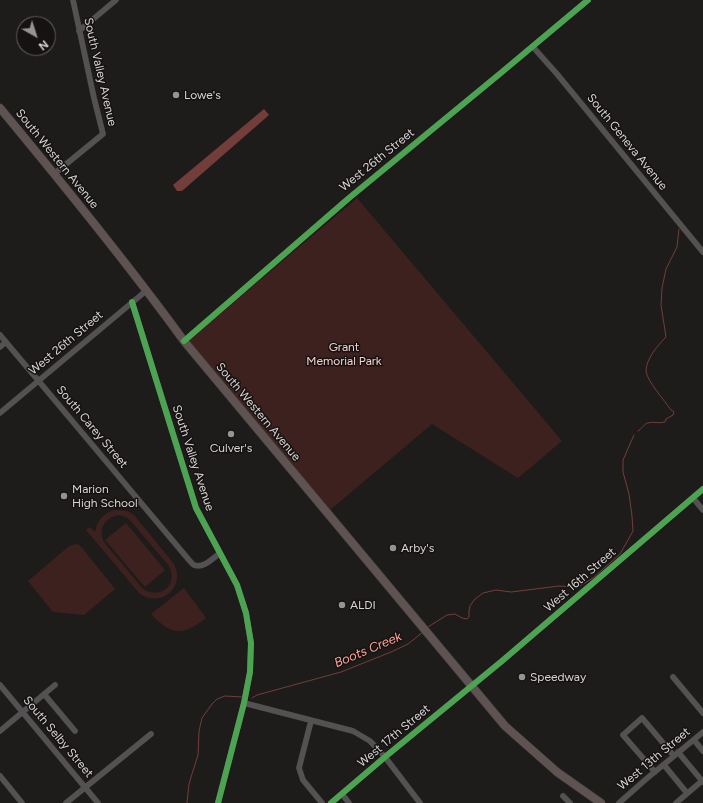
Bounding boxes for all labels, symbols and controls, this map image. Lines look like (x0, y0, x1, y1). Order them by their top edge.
north arrow (16, 16, 56, 56)
street label: South Valley Avenue (81, 16, 119, 128)
text: N (36, 37, 51, 53)
place label: Lowe's (184, 88, 221, 102)
marker: Lowe's (171, 90, 181, 100)
street label: South Geneva Avenue (584, 91, 670, 193)
street label: South Western Avenue (12, 106, 102, 212)
street label: West 26th Street (337, 125, 417, 195)
street label: West 26th Street (26, 308, 106, 378)
park label: Grant Memorial Park (306, 340, 382, 368)
street label: South Western Avenue (213, 360, 303, 464)
street label: South Carey Street (53, 383, 131, 471)
street label: South Valley Avenue (169, 403, 217, 513)
marker: Culver's (226, 429, 236, 439)
place label: Culver's (210, 441, 252, 455)
place label: Marion High School (72, 482, 138, 510)
marker: Marion High School (59, 491, 69, 501)
place label: Arby's (401, 541, 434, 555)
marker: Arby's (388, 543, 398, 553)
street label: West 16th Street (541, 545, 619, 615)
place label: ALDI (350, 598, 376, 612)
marker: ALDI (337, 600, 347, 610)
water label: Boots Creek (332, 629, 404, 671)
place label: Speedway (530, 670, 586, 684)
marker: Speedway (517, 672, 527, 682)
street label: South Selby Street (20, 693, 96, 781)
street label: West 17th Street (355, 702, 433, 770)
street label: West 13th Street (615, 725, 693, 793)

